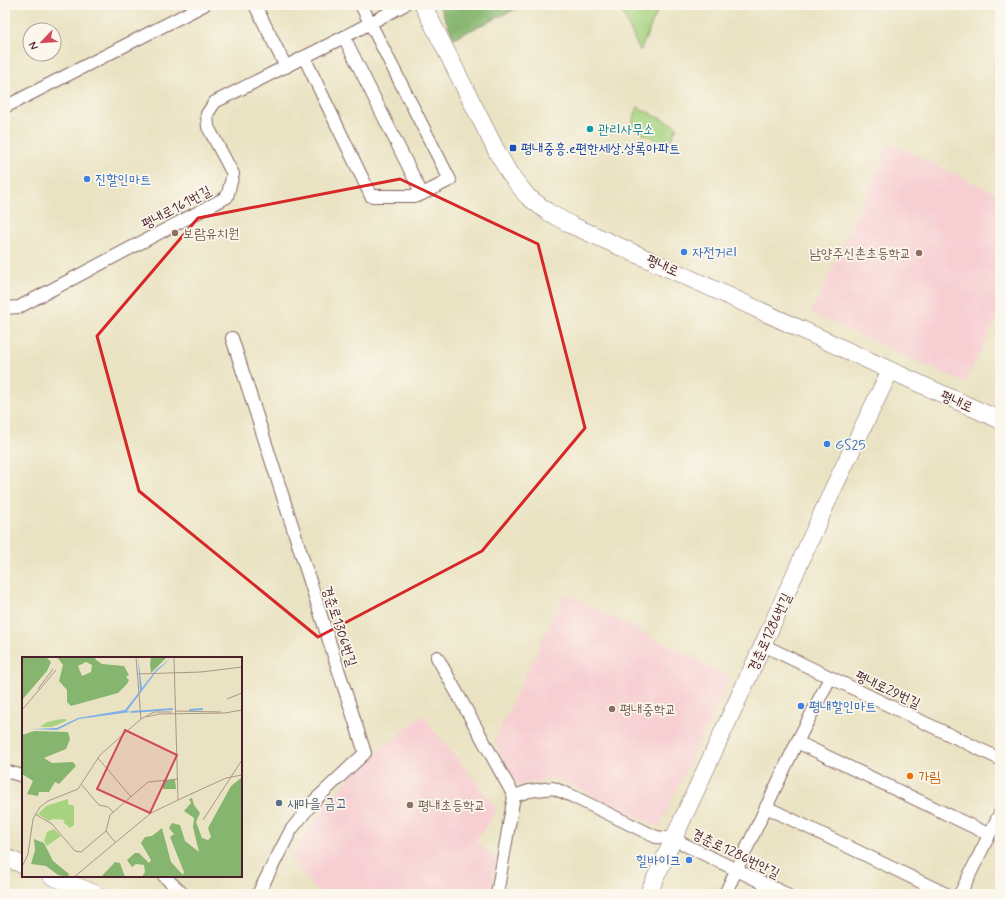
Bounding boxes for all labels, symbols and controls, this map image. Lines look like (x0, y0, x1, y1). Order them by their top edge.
north arrow (22, 22, 62, 62)
text: N (26, 40, 42, 52)
place label: 관리사무소 (598, 121, 654, 139)
marker: 관리사무소 (585, 124, 595, 134)
place label: 평내중흥.e편한세상.상록아파트 (521, 140, 680, 158)
marker: 평내중흥.e편한세상.상록아파트 (508, 143, 518, 153)
place label: 진할인마트 (95, 171, 151, 189)
marker: 진할인마트 (82, 174, 92, 184)
street label: 평내로161번길 (139, 182, 215, 234)
place label: 보람유치원 (183, 225, 239, 243)
marker: 보람유치원 (170, 228, 180, 238)
place label: 자전거리 (692, 244, 737, 262)
place label: 남양주신촌초등학교 (810, 245, 911, 263)
marker: 자전거리 (679, 247, 689, 257)
marker: 남양주신촌초등학교 (914, 248, 924, 258)
street label: 평내로 (643, 251, 682, 281)
street label: 평내로 (937, 387, 976, 417)
place label: GS25 (835, 436, 866, 454)
marker: GS25 (822, 439, 832, 449)
street label: 경춘로1306번길 (318, 584, 361, 670)
street label: 경춘로1286번길 (744, 590, 796, 675)
inset map (22, 657, 242, 877)
street label: 평내로29번길 (852, 667, 924, 713)
place label: 평내할인마트 (809, 698, 877, 716)
place label: 평내중학교 (620, 701, 676, 719)
marker: 평내할인마트 (796, 701, 806, 711)
marker: 평내중학교 (607, 704, 617, 714)
place label: 가림 (918, 768, 941, 786)
marker: 가림 (905, 771, 915, 781)
place label: 새마을 금고 (287, 795, 347, 813)
place label: 평내초등학교 (418, 797, 486, 815)
marker: 새마을 금고 (274, 798, 284, 808)
marker: 평내초등학교 (405, 800, 415, 810)
street label: 경춘로1286번안길 (689, 825, 783, 883)
place label: 힐바이크 (636, 852, 681, 870)
marker: 힐바이크 (684, 855, 694, 865)

